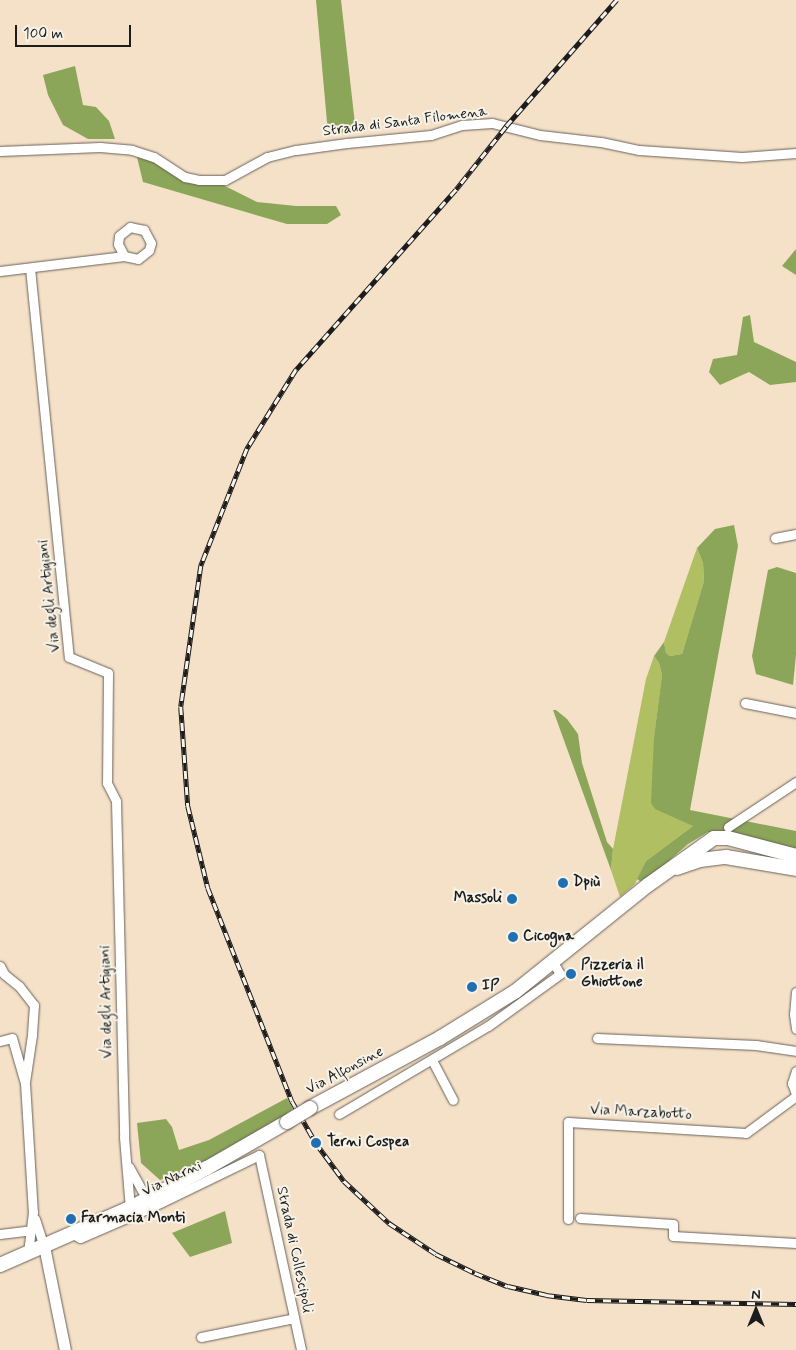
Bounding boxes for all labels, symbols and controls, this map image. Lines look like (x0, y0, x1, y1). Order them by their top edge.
scale bar (18, 15, 134, 47)
text: 100 m (23, 24, 63, 44)
street label: Strada di Santa Filomena (323, 103, 487, 141)
street label: Via degli Artigiani (35, 539, 65, 653)
place label: Dpiù (573, 874, 600, 892)
marker: Dpiù (557, 877, 569, 889)
place label: Massoli (454, 890, 502, 908)
marker: Massoli (506, 893, 518, 905)
place label: Cicogna (523, 928, 574, 946)
marker: Cicogna (507, 931, 519, 943)
street label: Via degli Artigiani (97, 945, 117, 1059)
place label: Pizzeria il Ghiottone (581, 956, 644, 991)
marker: Pizzeria il Ghiottone (565, 968, 577, 980)
place label: IP (482, 978, 499, 996)
marker: IP (466, 981, 478, 993)
street label: Via Alfonsine (303, 1043, 387, 1099)
street label: Via Marzabotto (591, 1101, 691, 1125)
place label: Terni Cospea (327, 1134, 411, 1152)
marker: Terni Cospea (309, 1136, 323, 1150)
street label: Via Narni (140, 1157, 204, 1201)
street label: Strada di Collescipoli (272, 1184, 316, 1316)
place label: Farmacia Monti (81, 1210, 185, 1228)
marker: Farmacia Monti (65, 1213, 77, 1225)
north arrow (731, 1285, 781, 1335)
text: N (751, 1286, 761, 1304)

